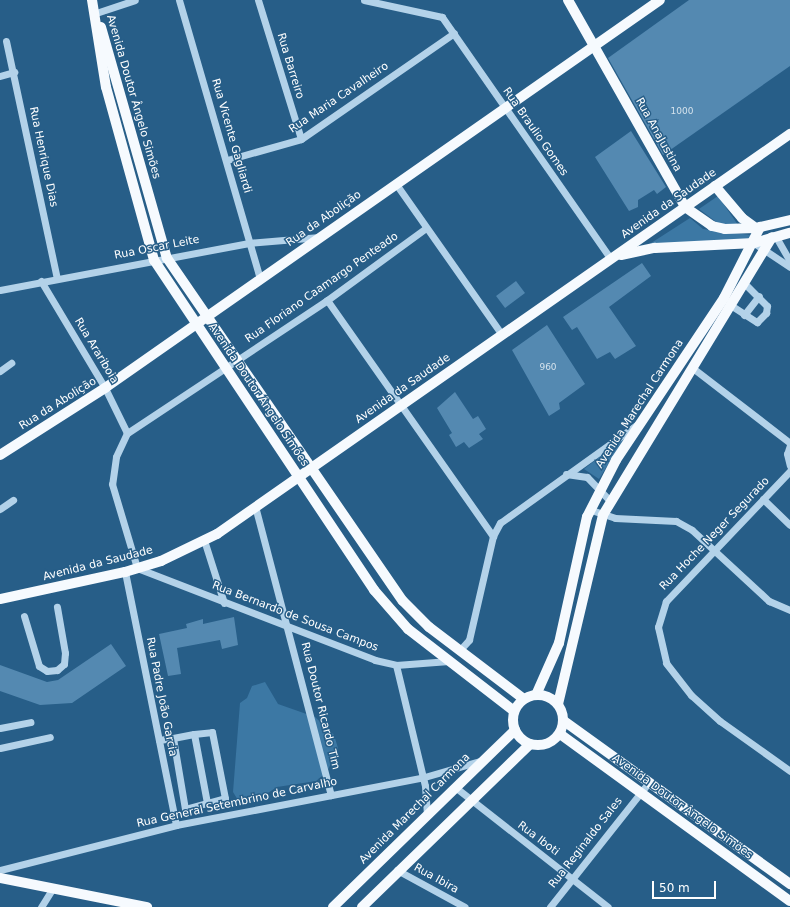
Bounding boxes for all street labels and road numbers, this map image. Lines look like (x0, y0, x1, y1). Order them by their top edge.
street label: Avenida Doutor Ângelo Simões (103, 13, 163, 181)
street label: Rua Barreiro (274, 32, 306, 100)
street label: Rua Maria Cavalheiro (287, 60, 391, 136)
street label: Rua Vicente Gagliardi (208, 77, 254, 195)
street label: Rua Braulio Gomes (499, 85, 571, 179)
street label: Rua AnaJustina (632, 96, 684, 174)
street label: Rua Henrique Dias (26, 106, 60, 208)
street label: Avenida da Saudade (619, 166, 719, 242)
street label: Rua da Abolição (284, 188, 364, 250)
street label: Rua Floriano Caamargo Penteado (243, 230, 401, 346)
street label: Rua Oscar Leite (113, 233, 201, 263)
street label: Rua Arariboia (71, 316, 121, 386)
street label: Avenida Doutor Ângelo Simões (205, 321, 311, 469)
street label: Avenida Marechal Carmona (593, 337, 687, 471)
street label: Avenida da Saudade (353, 351, 453, 427)
street label: Rua da Abolição (17, 375, 99, 433)
street label: Rua Hoche Neger Segurado (657, 475, 773, 593)
street label: Avenida da Saudade (42, 544, 154, 584)
street label: Rua Bernardo de Sousa Campos (210, 579, 380, 655)
street label: Rua Padre João Garcia (143, 636, 179, 758)
street label: Rua Doutor Ricardo Tim (298, 641, 342, 771)
street label: Avenida Marechal Carmona (357, 751, 473, 867)
street label: Avenida Doutor Ângelo Simões (609, 752, 755, 862)
street label: Rua General Setembrino de Carvalho (136, 775, 338, 831)
street label: Rua Reginaldo Sales (546, 795, 626, 891)
street label: Rua Iboti (515, 819, 561, 859)
street label: Rua Ibira (411, 861, 461, 897)

